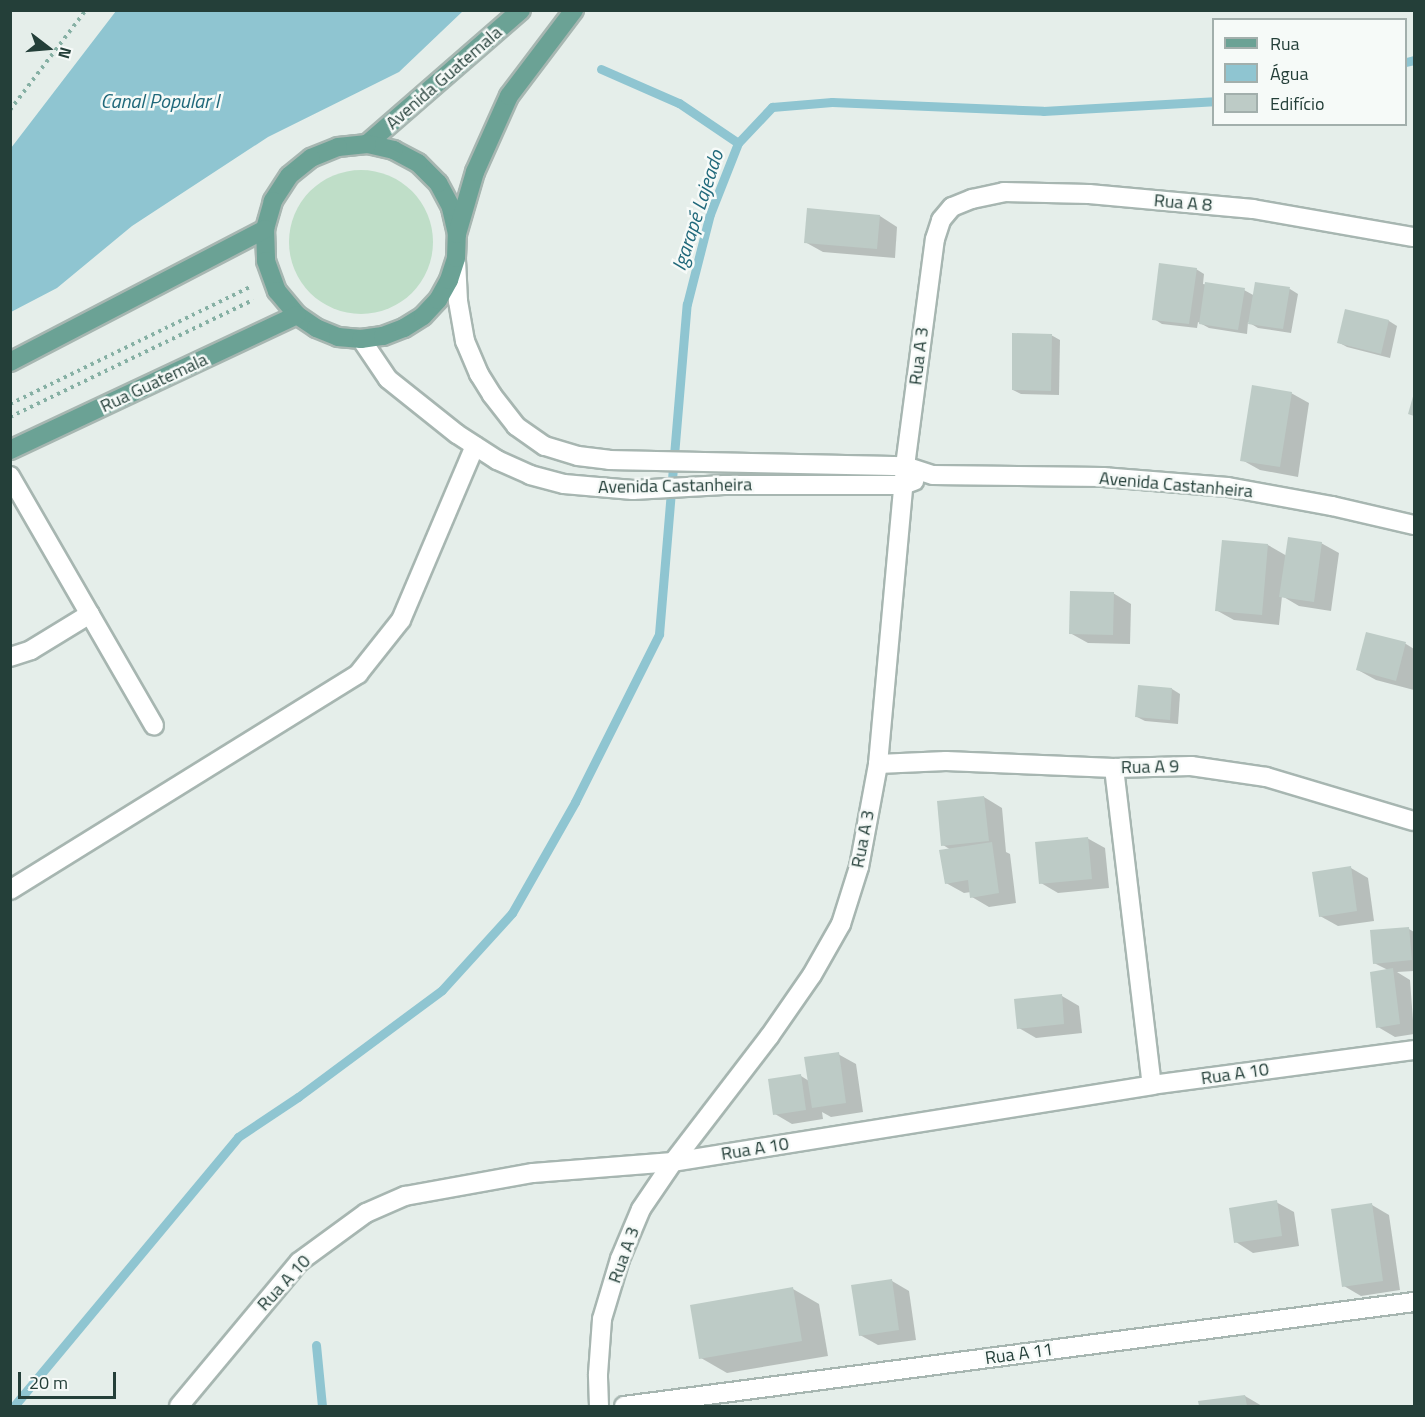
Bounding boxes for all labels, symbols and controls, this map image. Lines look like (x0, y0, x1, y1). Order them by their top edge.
north arrow (18, 18, 78, 78)
legend (1212, 18, 1407, 126)
street label: Avenida Guatemala (382, 22, 506, 134)
text: Rua (1270, 30, 1300, 57)
text: N (52, 44, 78, 62)
text: Água (1270, 60, 1308, 87)
water label: Canal Popular I (101, 88, 219, 112)
text: Edifício (1270, 90, 1324, 117)
water label: Igarapé Lajeado (666, 147, 728, 273)
street label: Rua A 8 (1153, 190, 1213, 216)
street label: Rua A 3 (905, 326, 933, 386)
street label: Rua Guatemala (97, 349, 211, 417)
street label: Avenida Castanheira (1098, 468, 1254, 502)
street label: Avenida Castanheira (598, 474, 752, 498)
street label: Rua A 9 (1121, 756, 1179, 778)
street label: Rua A 3 (847, 808, 879, 870)
street label: Rua A 10 (1200, 1059, 1270, 1089)
street label: Rua A 10 (720, 1133, 790, 1165)
street label: Rua A 3 (604, 1224, 644, 1286)
street label: Rua A 10 (253, 1251, 315, 1315)
street label: Rua A 11 (984, 1339, 1054, 1369)
scale bar (21, 1360, 118, 1398)
text: 20 m (29, 1369, 68, 1396)

